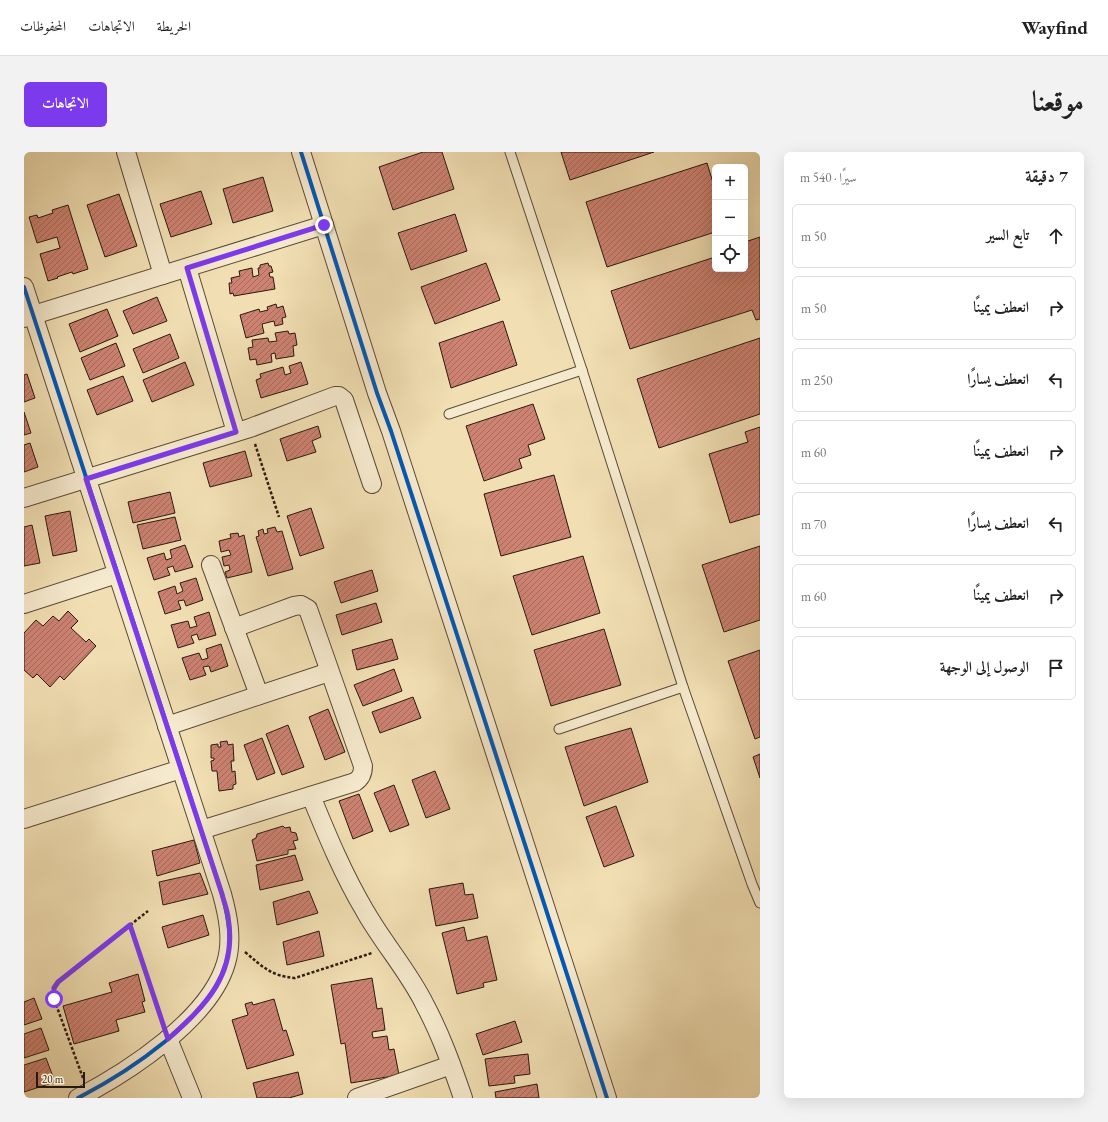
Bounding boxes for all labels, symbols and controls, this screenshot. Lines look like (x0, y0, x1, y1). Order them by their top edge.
text: Wayfind (1021, 15, 1088, 40)
text: المحفوظات (20, 17, 66, 35)
text: الاتجاهات (88, 17, 135, 35)
text: الخريطة (157, 17, 191, 35)
button: الاتجاهات (24, 82, 107, 127)
text: موقعنا (1032, 83, 1084, 119)
map controls (712, 164, 748, 272)
button: + (712, 164, 748, 200)
text: 7 دقيقة (1025, 165, 1068, 187)
text: سيرًا · 540 m (800, 169, 857, 186)
button: − (712, 200, 748, 236)
route end (315, 216, 333, 234)
text: تابع السير (986, 225, 1029, 244)
icon: ahead (1045, 225, 1067, 247)
text: 50 m (801, 228, 826, 245)
button: locate (712, 236, 748, 272)
text: انعطف يمينًا (973, 297, 1029, 316)
icon: right (1045, 297, 1067, 319)
text: 50 m (801, 300, 826, 317)
text: انعطف يسارًا (967, 369, 1029, 388)
icon: left (1045, 369, 1067, 391)
text: 250 m (801, 372, 832, 389)
text: انعطف يمينًا (973, 441, 1029, 460)
icon: right (1045, 441, 1067, 463)
text: 60 m (801, 444, 826, 461)
text: انعطف يسارًا (967, 513, 1029, 532)
icon: left (1045, 513, 1067, 535)
text: 70 m (801, 516, 826, 533)
text: انعطف يمينًا (973, 585, 1029, 604)
icon: right (1045, 585, 1067, 607)
text: 60 m (801, 588, 826, 605)
text: الوصول إلى الوجهة (940, 657, 1029, 676)
icon: arrive (1045, 657, 1067, 679)
route start (45, 990, 63, 1008)
scale bar (36, 1070, 85, 1089)
text: 20 m (42, 1072, 63, 1086)

